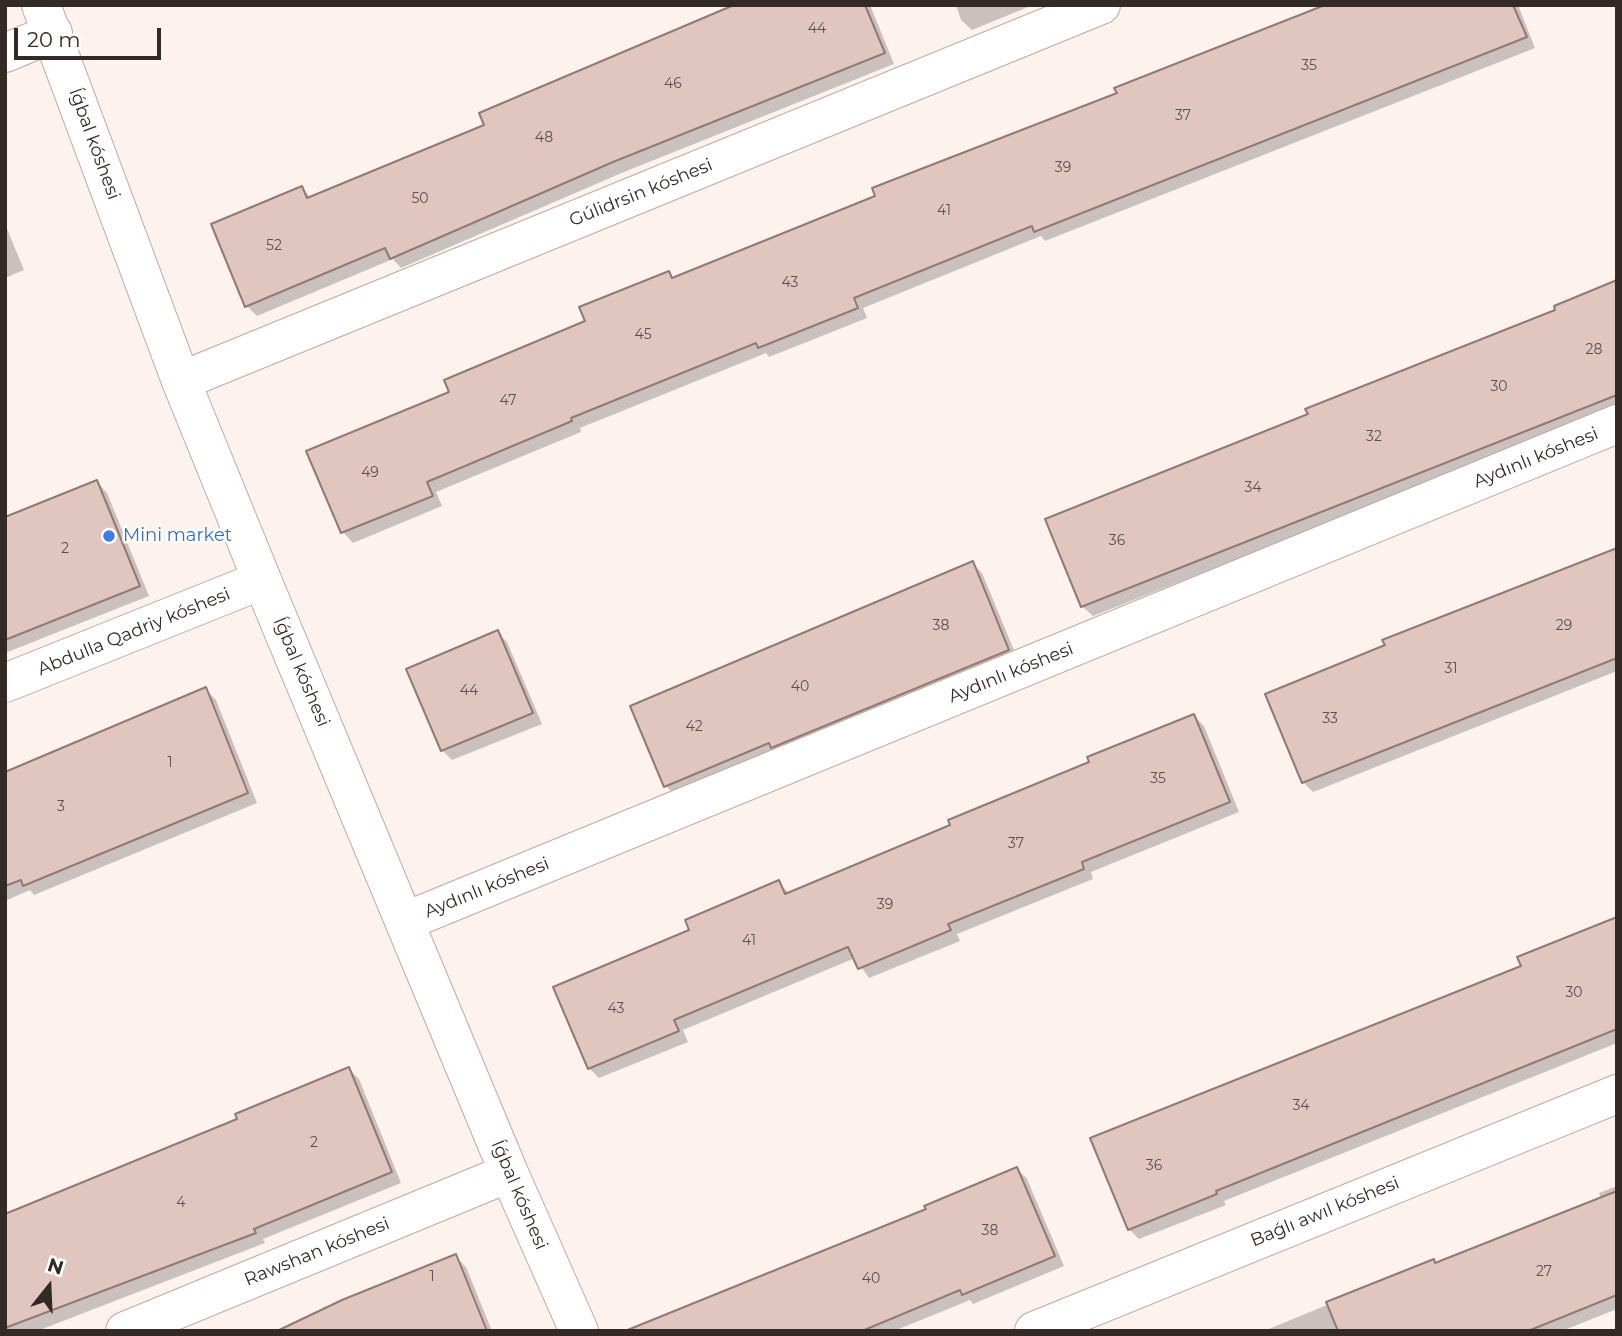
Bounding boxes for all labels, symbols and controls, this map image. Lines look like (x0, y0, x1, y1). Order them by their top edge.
scale bar (18, 14, 164, 58)
house number: 44 (808, 21, 826, 37)
text: 20 m (27, 27, 81, 52)
house number: 35 (1301, 58, 1317, 74)
house number: 46 (664, 76, 682, 92)
street label: Íǵbal kóshesi (64, 85, 124, 203)
house number: 37 (1175, 108, 1191, 124)
house number: 48 (535, 130, 553, 146)
street label: Gúlidrsin kóshesi (566, 154, 716, 232)
house number: 39 (1055, 160, 1071, 176)
house number: 50 (411, 191, 429, 207)
house number: 41 (937, 203, 951, 219)
house number: 52 (266, 238, 282, 254)
house number: 43 (782, 275, 798, 291)
house number: 45 (634, 327, 652, 343)
house number: 28 (1586, 342, 1602, 358)
house number: 30 (1490, 379, 1508, 395)
house number: 47 (500, 393, 516, 409)
street label: Aydınlı kóshesi (1470, 423, 1602, 493)
house number: 32 (1366, 429, 1382, 445)
house number: 49 (361, 465, 379, 481)
house number: 34 (1244, 480, 1262, 496)
place label: Mini market (123, 525, 232, 547)
marker: Mini market (101, 528, 117, 544)
house number: 36 (1109, 533, 1125, 549)
house number: 2 (61, 541, 69, 557)
street label: Abdulla Qadriy kóshesi (35, 583, 233, 681)
street label: Íǵbal kóshesi (268, 614, 334, 730)
house number: 38 (933, 618, 949, 634)
house number: 29 (1556, 618, 1572, 634)
street label: Aydınlı kóshesi (945, 638, 1077, 708)
house number: 31 (1445, 661, 1457, 677)
house number: 40 (791, 679, 809, 695)
house number: 44 (460, 683, 478, 699)
house number: 33 (1322, 711, 1338, 727)
house number: 42 (685, 719, 703, 735)
house number: 1 (167, 755, 173, 771)
house number: 35 (1150, 771, 1166, 787)
house number: 3 (57, 799, 65, 815)
house number: 37 (1008, 836, 1024, 852)
street label: Aydınlı kóshesi (421, 853, 553, 923)
house number: 39 (877, 897, 893, 913)
house number: 41 (742, 933, 756, 949)
house number: 30 (1565, 985, 1583, 1001)
house number: 43 (608, 1001, 624, 1017)
house number: 34 (1292, 1098, 1310, 1114)
house number: 2 (310, 1135, 318, 1151)
street label: Íǵbal kóshesi (486, 1137, 552, 1253)
house number: 36 (1146, 1158, 1162, 1174)
street label: Baǵlı awıl kóshesi (1247, 1172, 1403, 1252)
house number: 4 (176, 1195, 186, 1211)
street label: Rawshan kóshesi (241, 1213, 393, 1291)
house number: 38 (982, 1223, 998, 1239)
north arrow (14, 1252, 84, 1322)
text: N (45, 1253, 66, 1280)
house number: 27 (1536, 1264, 1552, 1280)
house number: 1 (429, 1269, 435, 1285)
house number: 40 (862, 1271, 880, 1287)

